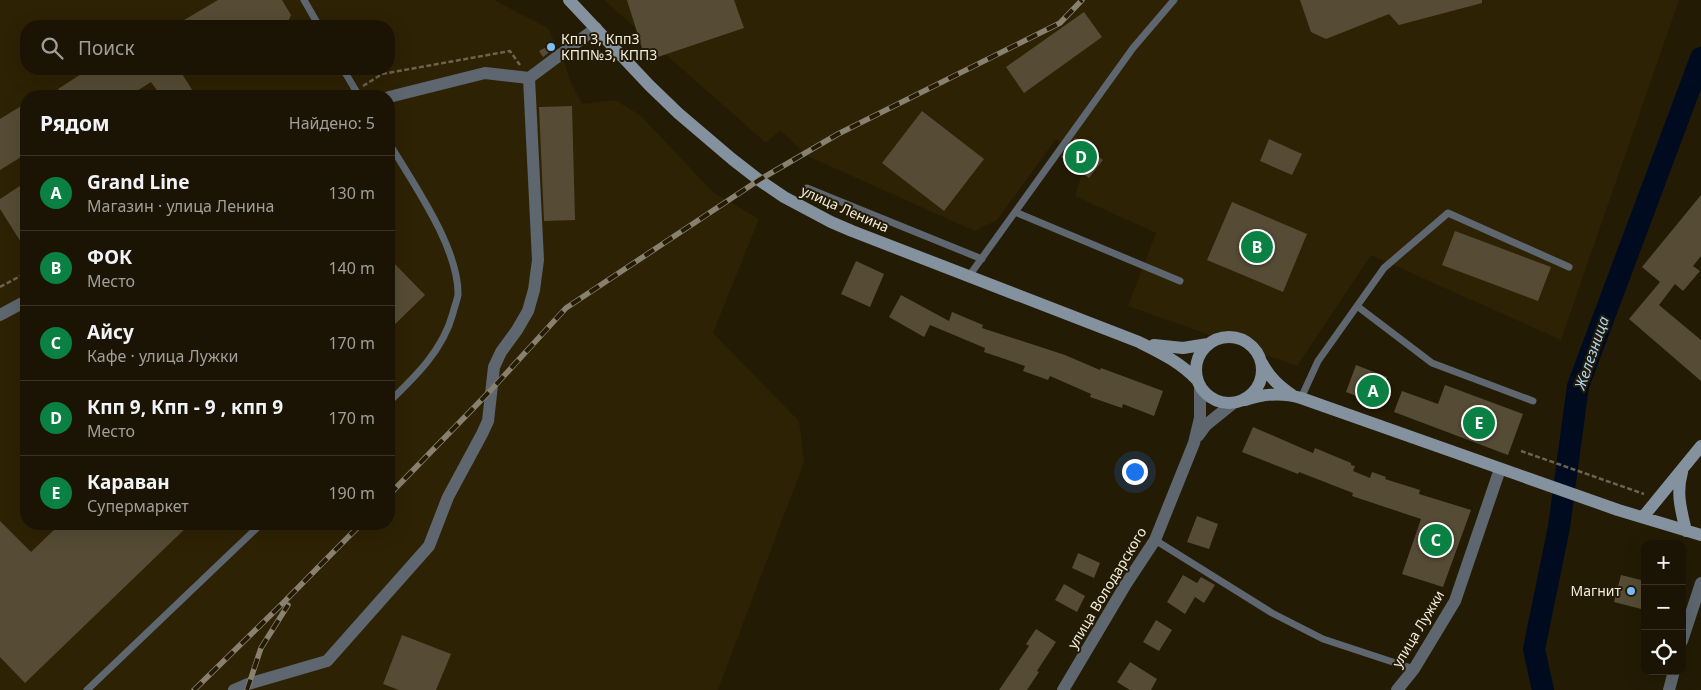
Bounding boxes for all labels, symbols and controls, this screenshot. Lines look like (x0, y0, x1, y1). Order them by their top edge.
search box (20, 20, 395, 75)
place label: Кпп 3, Кпп3 КПП№3, КПП3 (561, 29, 657, 64)
icon: search (38, 34, 66, 62)
text: Поиск (78, 35, 134, 61)
marker: Кпп 3, Кпп3 КПП№3, КПП3 (545, 41, 557, 53)
text: Рядом (40, 109, 110, 137)
text: Найдено: 5 (289, 112, 375, 134)
pin: D (1065, 138, 1097, 176)
text: Grand Line (87, 169, 190, 195)
street label: улица Ленина (798, 181, 892, 236)
text: A (50, 182, 62, 204)
text: 130 m (328, 182, 375, 204)
text: Магазин · улица Ленина (87, 195, 274, 217)
pin: B (1241, 228, 1273, 266)
text: ФОК (87, 244, 132, 270)
text: B (51, 257, 61, 279)
text: 140 m (328, 257, 375, 279)
text: Место (87, 270, 135, 292)
water label: Железница (1569, 313, 1613, 393)
text: Айсу (87, 319, 134, 345)
text: C (51, 332, 61, 354)
text: 170 m (328, 332, 375, 354)
text: Кафе · улица Лужки (87, 345, 238, 367)
pin: A (1357, 372, 1389, 410)
text: Кпп 9, Кпп - 9 , кпп 9 (87, 394, 283, 420)
pin: E (1463, 404, 1495, 442)
text: D (50, 407, 62, 429)
text: 170 m (328, 407, 375, 429)
text: Место (87, 420, 135, 442)
your location (1122, 459, 1148, 485)
text: Караван (87, 469, 170, 495)
text: E (52, 482, 60, 504)
text: 190 m (328, 482, 375, 504)
text: Супермаркет (87, 495, 189, 517)
pin: C (1420, 521, 1452, 559)
street label: улица Володарского (1063, 523, 1150, 652)
map controls (1641, 540, 1686, 675)
button: + (1641, 540, 1686, 585)
place label: Магнит (1571, 581, 1621, 600)
marker: Магнит (1625, 585, 1637, 597)
button: − (1641, 585, 1686, 630)
street label: улица Лужки (1387, 587, 1448, 671)
button: locate (1641, 630, 1686, 675)

